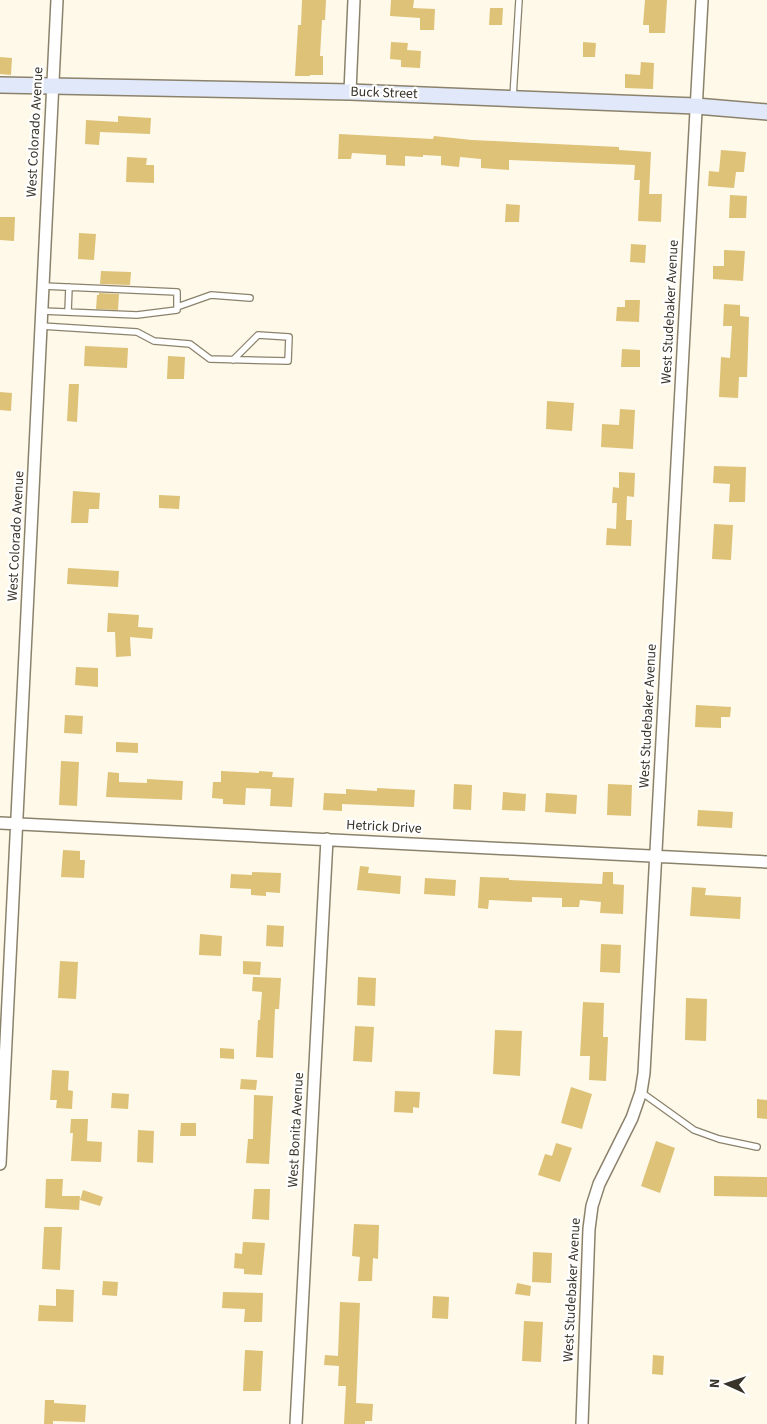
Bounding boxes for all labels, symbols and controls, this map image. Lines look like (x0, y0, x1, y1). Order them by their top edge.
street label: West Colorado Avenue (22, 66, 48, 198)
street label: Buck Street (350, 82, 418, 104)
street label: West Studebaker Avenue (656, 239, 684, 385)
street label: West Colorado Avenue (3, 470, 29, 602)
street label: West Studebaker Avenue (634, 643, 662, 789)
street label: Hetrick Drive (346, 815, 422, 839)
street label: West Bonita Avenue (283, 1072, 309, 1188)
street label: West Studebaker Avenue (558, 1217, 586, 1363)
north arrow (702, 1359, 752, 1409)
text: N (705, 1378, 725, 1389)

